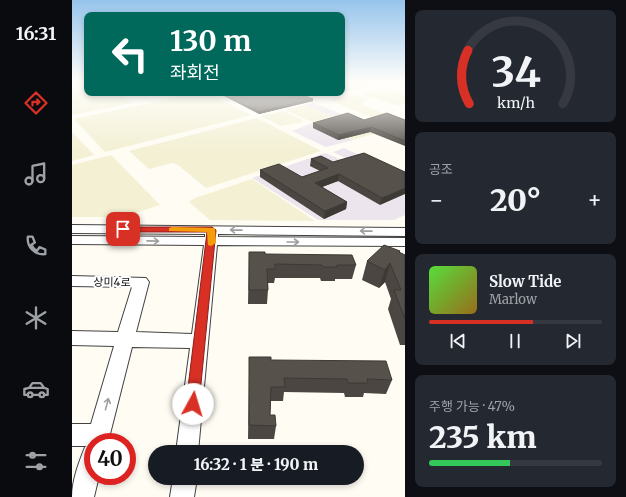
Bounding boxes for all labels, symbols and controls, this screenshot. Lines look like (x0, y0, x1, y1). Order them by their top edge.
text: 16:31 (16, 22, 56, 45)
text: 130 m (170, 23, 252, 59)
icon: left (104, 28, 156, 80)
text: 34 (491, 46, 540, 98)
text: 좌회전 (170, 61, 220, 84)
icon: directions (22, 89, 50, 117)
text: km/h (497, 93, 535, 111)
icon: music (22, 160, 50, 188)
text: 공조 (429, 161, 453, 178)
text: 20° (490, 181, 541, 219)
text: − (429, 186, 444, 214)
text: + (587, 186, 602, 214)
pin (106, 212, 140, 246)
icon: arrive (112, 218, 134, 240)
one-way arrow (230, 226, 243, 234)
one-way arrow (360, 228, 373, 235)
icon: phone (22, 232, 50, 260)
one-way arrow (146, 237, 159, 245)
one-way arrow (286, 238, 299, 246)
text: Slow Tide (489, 272, 561, 291)
street label: 상미4로 (93, 275, 131, 289)
text: Marlow (489, 291, 537, 308)
icon: climate (22, 304, 50, 332)
icon: previous (447, 330, 469, 352)
icon: pause (504, 330, 526, 352)
icon: next (562, 330, 584, 352)
icon: car (22, 375, 50, 403)
position arrow (172, 383, 214, 425)
one-way arrow (104, 398, 111, 411)
text: 주행 가능 · 47% (429, 398, 515, 415)
text: 235 km (429, 418, 536, 456)
speed limit sign: 40 (84, 433, 136, 485)
icon: filters (22, 447, 50, 475)
text: 16:32 · 1 분 · 190 m (194, 455, 318, 474)

